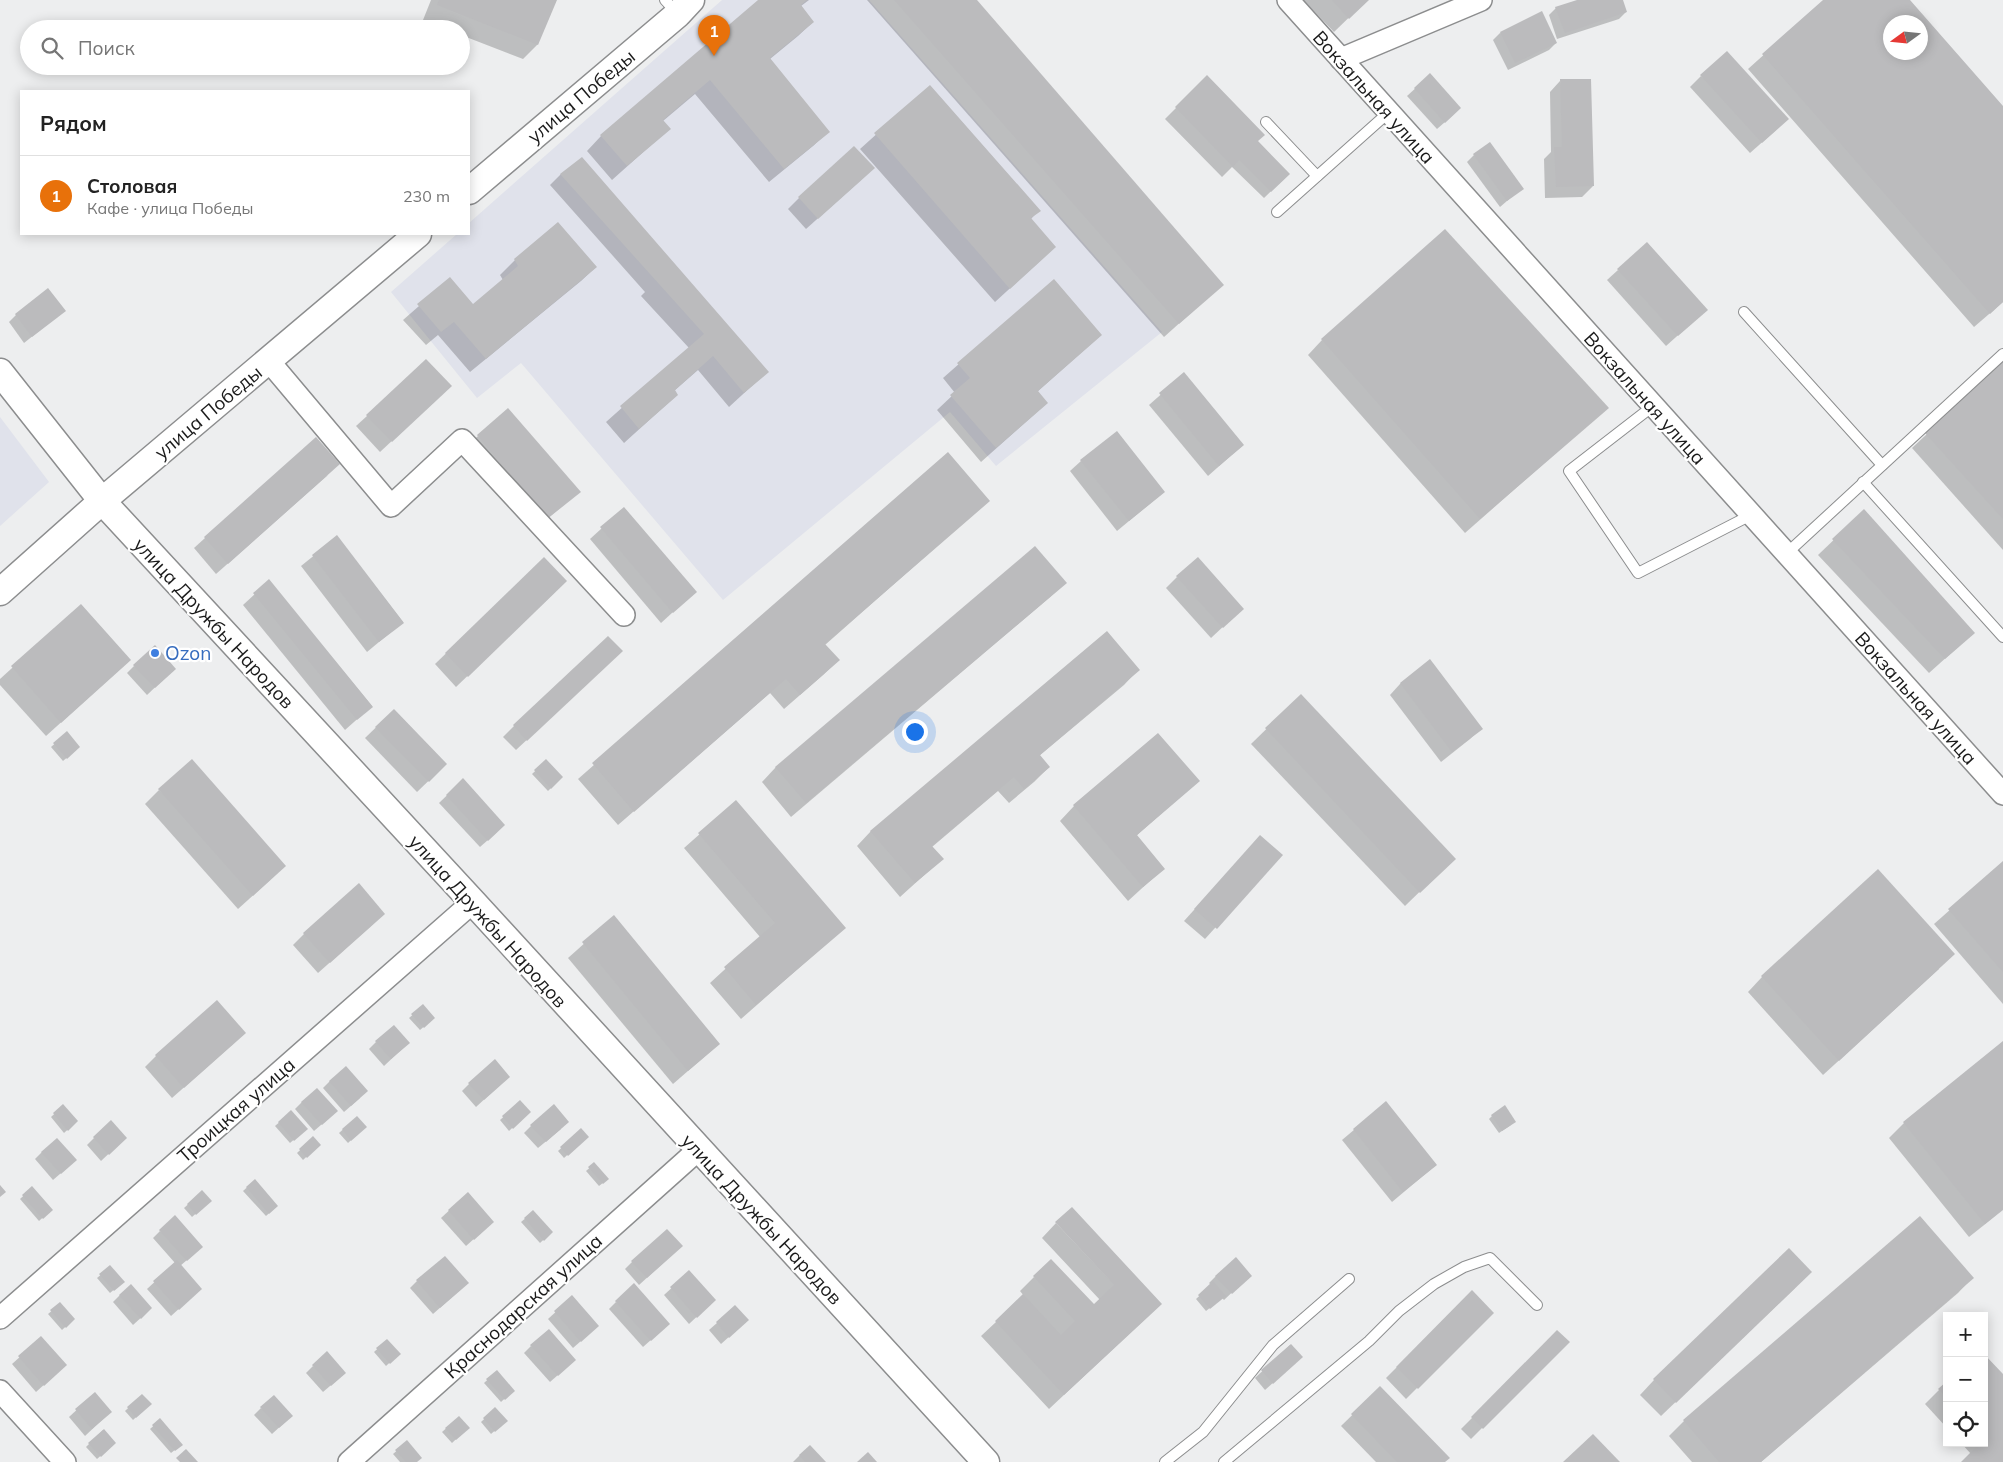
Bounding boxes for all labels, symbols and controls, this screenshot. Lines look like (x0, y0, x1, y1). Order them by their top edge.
pin: 1 (698, 15, 730, 56)
north arrow (1883, 15, 1928, 60)
search box (20, 20, 470, 75)
street label: Вокзальная улица (1308, 26, 1440, 168)
icon: search (38, 34, 66, 62)
text: Поиск (78, 36, 135, 60)
street label: улица Победы (522, 44, 640, 148)
text: Рядом (40, 110, 107, 136)
text: Столовая (87, 174, 177, 198)
text: 1 (51, 186, 61, 206)
text: 230 m (403, 186, 450, 206)
text: Кафе · улица Победы (87, 198, 253, 218)
street label: Вокзальная улица (1579, 327, 1711, 469)
street label: улица Победы (149, 360, 267, 464)
street label: улица Дружбы Народов (129, 533, 299, 713)
street label: Вокзальная улица (1850, 627, 1982, 769)
place label: Ozon (165, 641, 211, 665)
marker: Ozon (149, 647, 161, 659)
your location (902, 719, 928, 745)
street label: улица Дружбы Народов (404, 829, 572, 1013)
street label: Троицкая улица (172, 1052, 300, 1168)
street label: улица Дружбы Народов (677, 1129, 847, 1309)
street label: Краснодарская улица (439, 1229, 607, 1383)
map controls (1943, 1312, 1988, 1447)
button: + (1943, 1312, 1988, 1357)
button: − (1943, 1357, 1988, 1402)
button: locate (1943, 1402, 1988, 1447)

